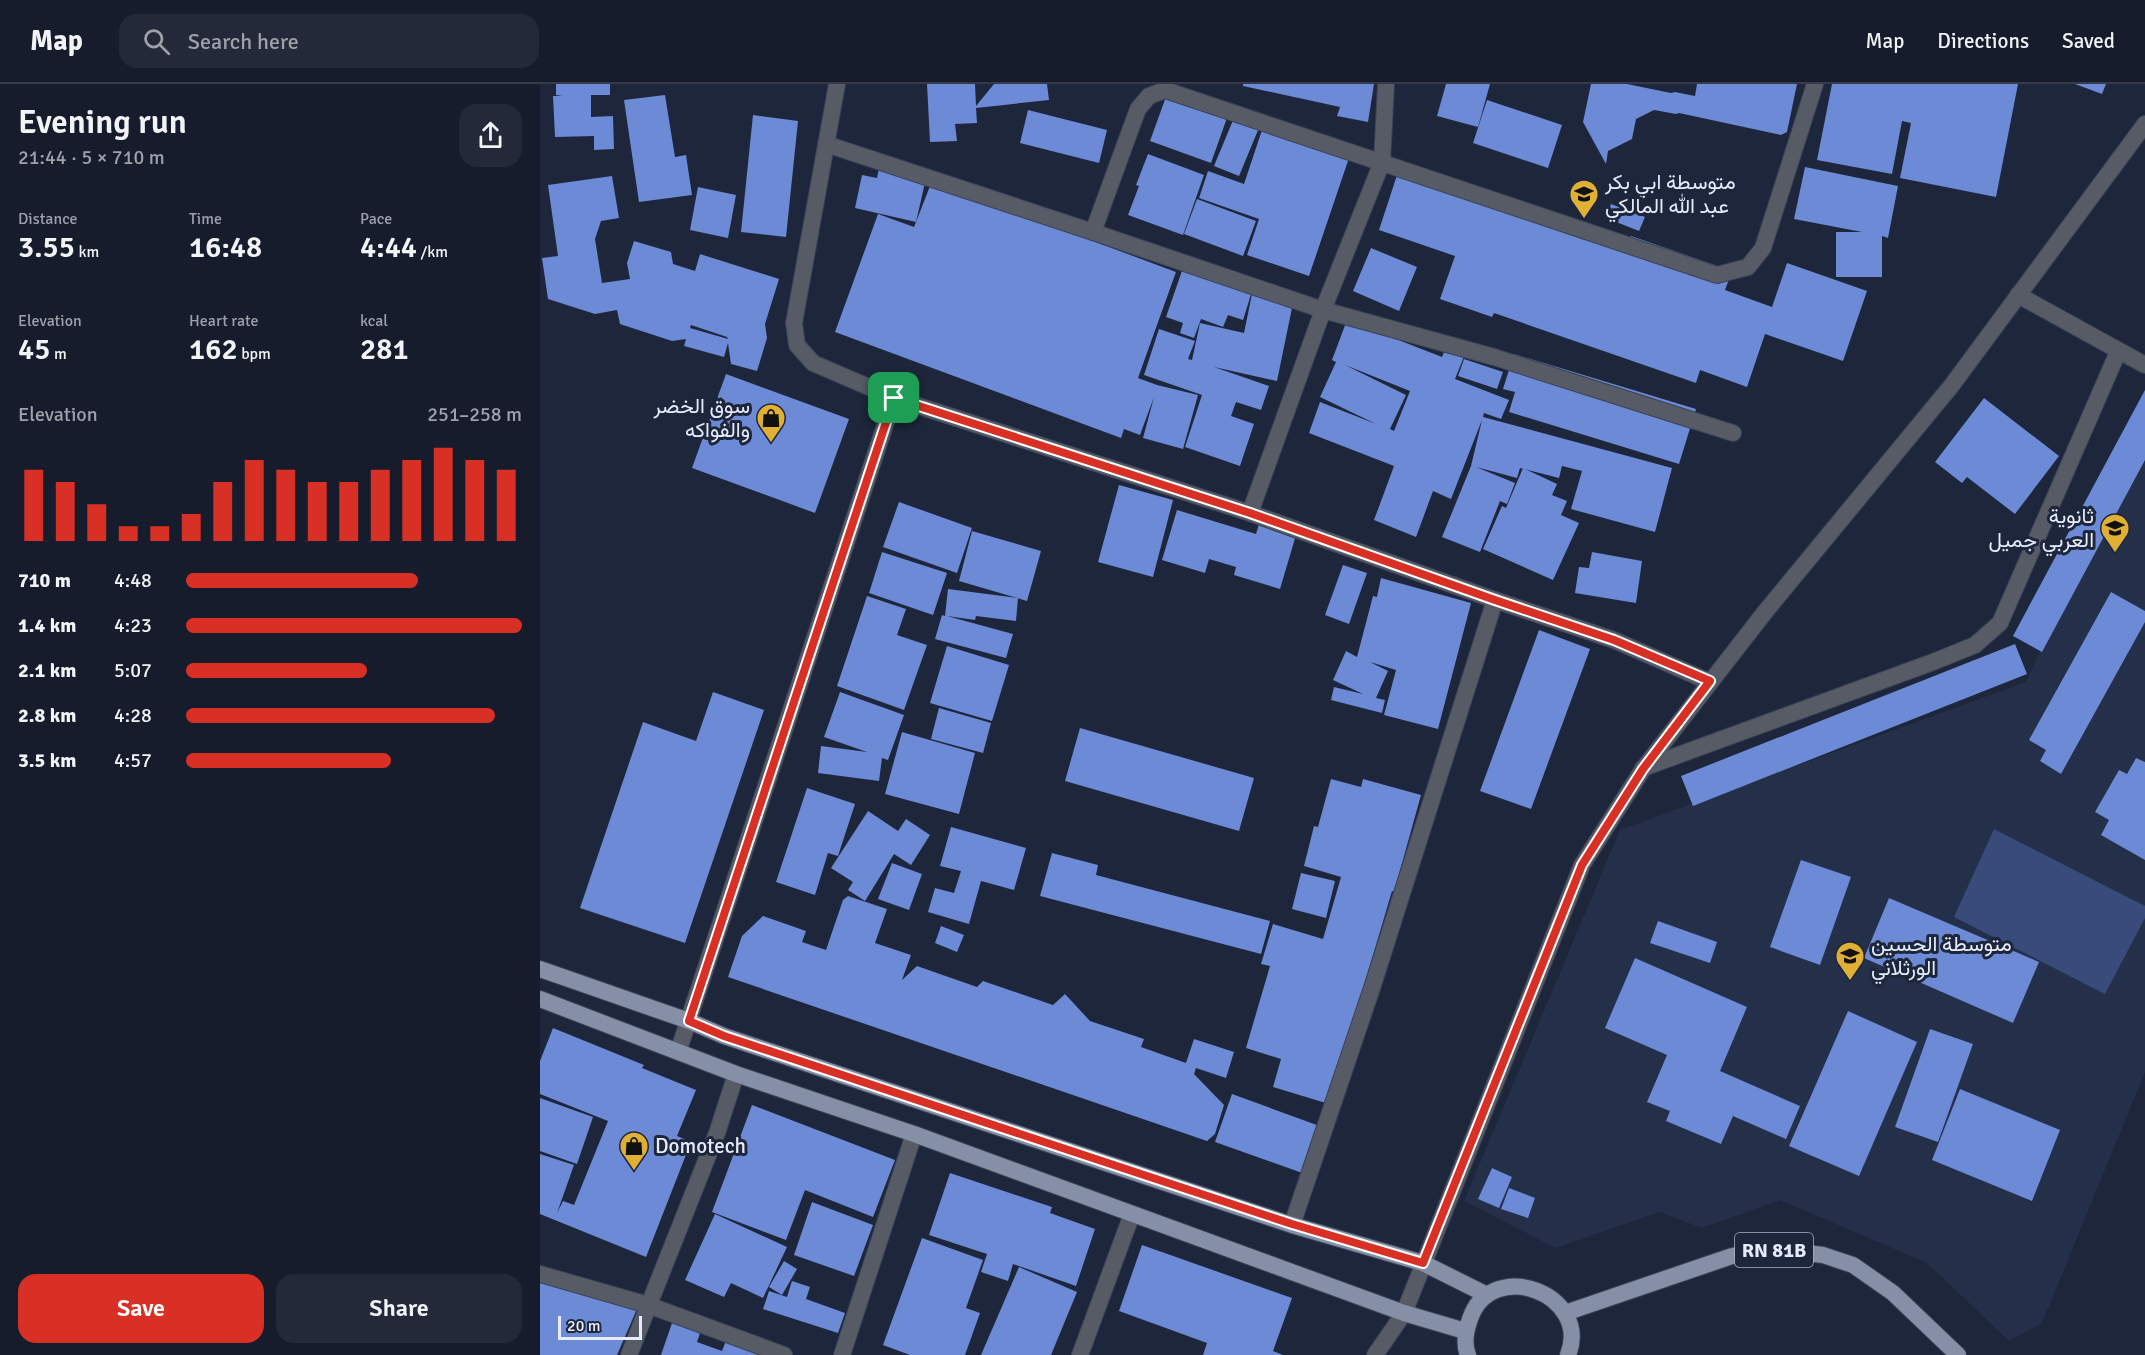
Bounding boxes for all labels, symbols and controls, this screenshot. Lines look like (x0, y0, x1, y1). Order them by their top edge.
search box (119, 14, 539, 68)
text: Map (30, 24, 83, 58)
icon: search (140, 25, 173, 58)
text: Search here (188, 28, 299, 55)
text: Map (1866, 28, 1904, 54)
text: Directions (1937, 28, 2029, 54)
text: Saved (2062, 28, 2115, 54)
text: Evening run (18, 102, 187, 143)
button: share (459, 104, 522, 167)
text: 21:44 · 5 × 710 m (18, 145, 165, 170)
place label: متوسطة ابي بكر عبد الله المالكي (1604, 169, 1736, 223)
school or university icon: متوسطة ابي بكر عبد الله المالكي (1568, 178, 1600, 220)
text: Distance (18, 209, 78, 229)
text: Time (189, 209, 222, 229)
text: Pace (360, 209, 392, 229)
text: 3.55 (18, 229, 75, 266)
text: 16:48 (189, 229, 262, 266)
text: 4:44 (360, 229, 417, 266)
text: km (75, 242, 99, 262)
text: /km (417, 242, 448, 262)
text: Elevation (18, 311, 82, 331)
text: Heart rate (189, 311, 258, 331)
text: kcal (360, 311, 388, 331)
text: 45 (18, 331, 50, 368)
text: 162 (189, 331, 238, 368)
text: 281 (360, 331, 409, 368)
text: m (50, 344, 67, 364)
text: bpm (238, 344, 271, 364)
pin (868, 372, 919, 423)
icon: arrive (877, 381, 910, 414)
place label: سوق الخضر والفواكه (653, 393, 750, 443)
text: Elevation (18, 402, 98, 427)
text: 251–258 m (427, 402, 522, 427)
shop icon: سوق الخضر والفواكه (755, 402, 787, 444)
place label: ثانوية العربي جميل (1989, 503, 2094, 557)
school or university icon: ثانوية العربي جميل (2099, 512, 2131, 554)
text: 710 m (18, 568, 71, 593)
text: 4:48 (114, 568, 152, 593)
text: 1.4 km (18, 613, 76, 638)
text: 4:23 (114, 613, 152, 638)
text: 2.1 km (18, 658, 76, 683)
text: 5:07 (114, 658, 152, 683)
text: 2.8 km (18, 703, 76, 728)
text: 4:28 (114, 703, 152, 728)
text: 3.5 km (18, 748, 76, 773)
text: 4:57 (114, 748, 152, 773)
place label: متوسطة الحسين الورثلاني (1871, 931, 2012, 985)
school or university icon: متوسطة الحسين الورثلاني (1834, 940, 1866, 982)
shop icon: Domotech (618, 1130, 650, 1172)
place label: Domotech (655, 1133, 746, 1159)
road number: RN 81B (1735, 1233, 1813, 1267)
button: Save (18, 1274, 264, 1343)
button: Share (276, 1274, 522, 1343)
scale bar (558, 1313, 642, 1340)
text: 20 m (567, 1316, 601, 1336)

